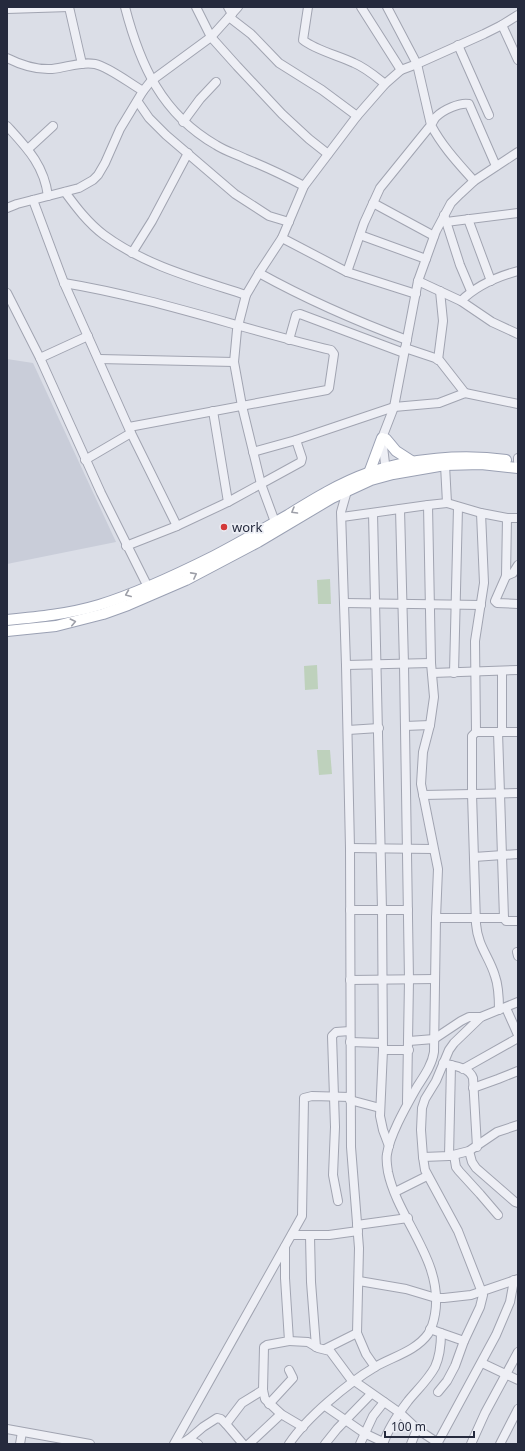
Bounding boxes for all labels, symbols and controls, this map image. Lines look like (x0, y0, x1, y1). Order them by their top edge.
one-way arrow (291, 506, 298, 513)
place label: work (232, 518, 262, 536)
marker: work (219, 522, 229, 532)
one-way arrow (190, 573, 198, 580)
one-way arrow (125, 590, 132, 598)
one-way arrow (70, 618, 76, 626)
scale bar (385, 1413, 474, 1439)
text: 100 m (391, 1418, 426, 1435)

